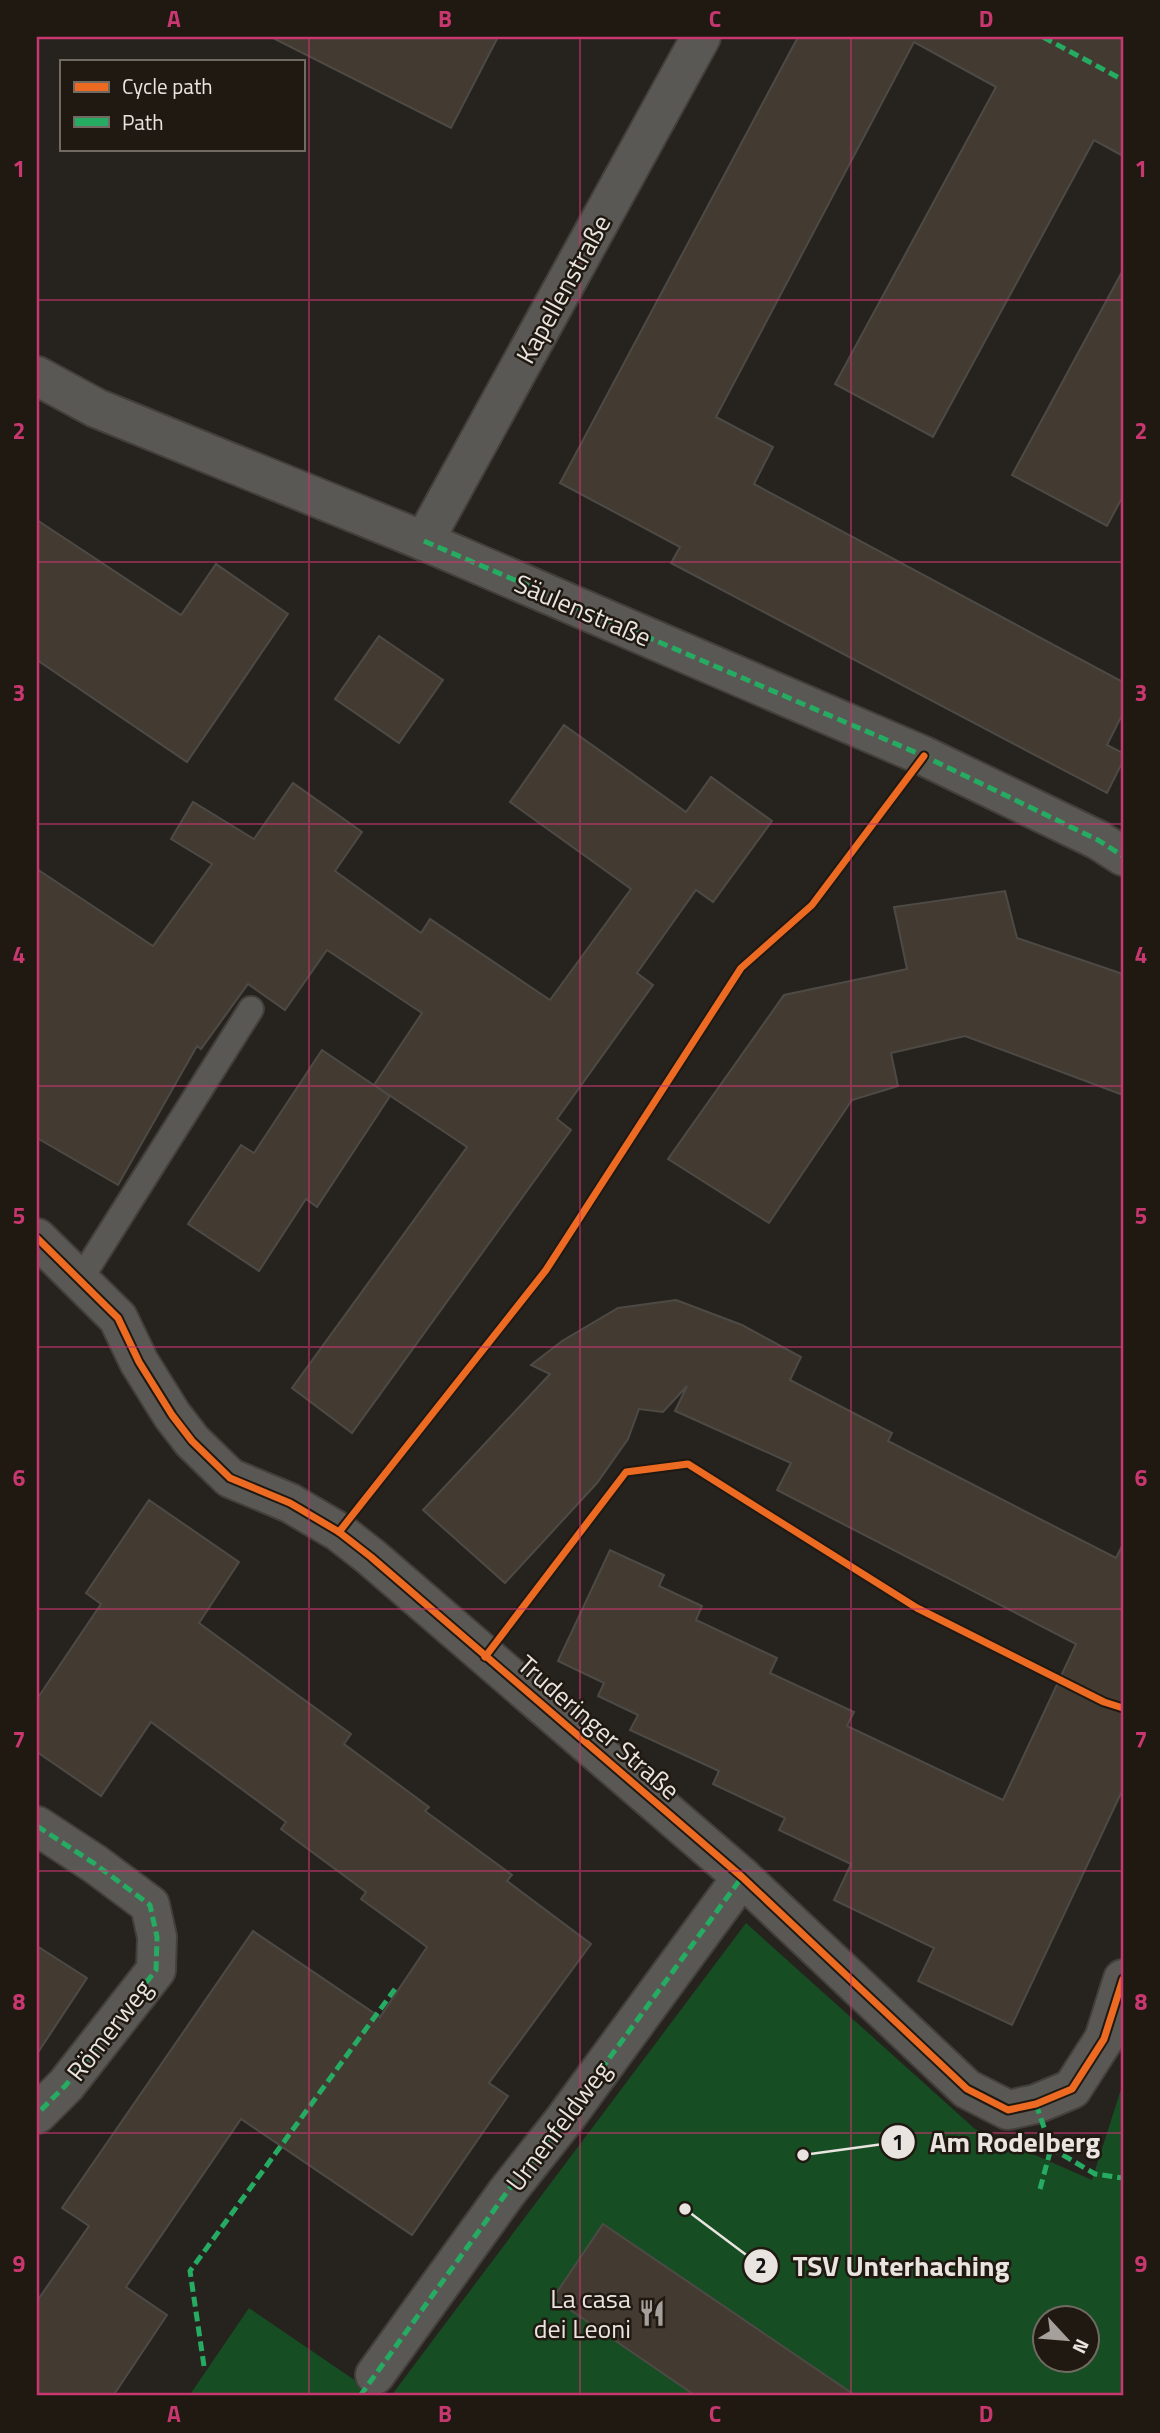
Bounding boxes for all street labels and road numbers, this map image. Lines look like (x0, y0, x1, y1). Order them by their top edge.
street label: Kapellenstraße (506, 207, 620, 371)
street label: Säulenstraße (508, 564, 658, 656)
street label: Truderinger Straße (509, 1645, 689, 1809)
street label: Römerweg (57, 1971, 161, 2089)
street label: Urnenfeldweg (496, 2053, 620, 2199)

